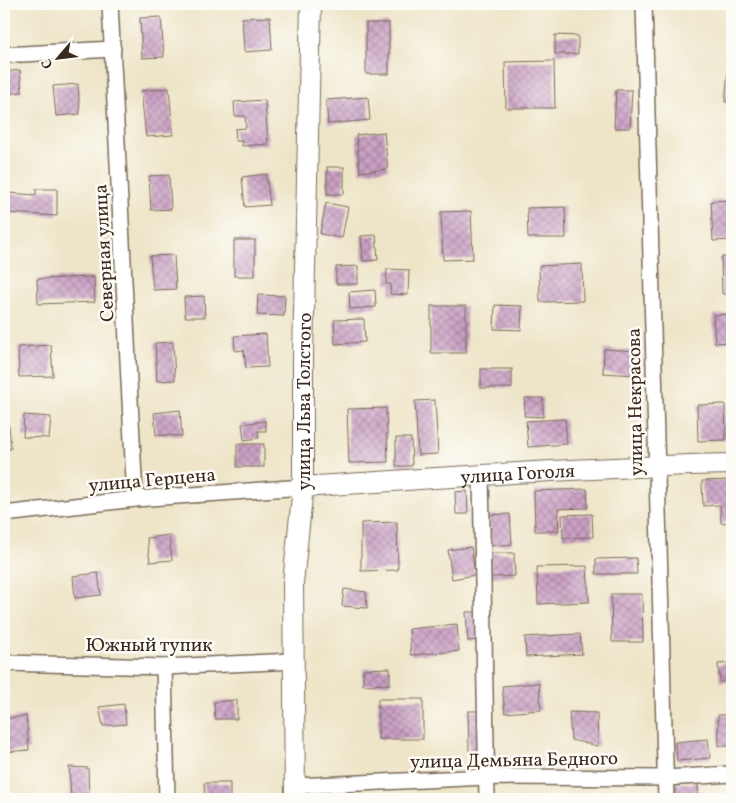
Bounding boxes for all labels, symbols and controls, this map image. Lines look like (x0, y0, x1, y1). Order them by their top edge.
north arrow (32, 32, 82, 82)
text: С (37, 55, 58, 72)
street label: Северная улица (88, 183, 122, 322)
street label: улица Льва Толстого (292, 312, 319, 490)
street label: улица Некрасова (622, 328, 650, 476)
street label: улица Гоголя (460, 459, 576, 491)
street label: улица Герцена (87, 462, 217, 500)
street label: Южный тупик (86, 633, 212, 659)
street label: улица Демьяна Бедного (410, 746, 618, 776)

